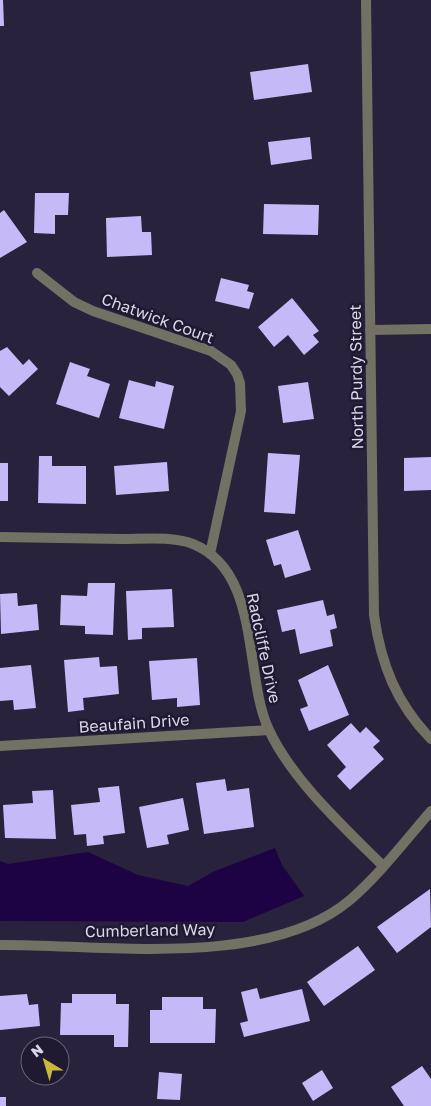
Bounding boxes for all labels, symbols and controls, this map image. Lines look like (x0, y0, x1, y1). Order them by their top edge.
street label: Chatwick Court (99, 288, 217, 348)
street label: North Purdy Street (345, 304, 367, 450)
street label: Radcliffe Drive (243, 591, 285, 705)
street label: Beaufain Drive (78, 709, 190, 737)
street label: Cumberland Way (85, 919, 215, 941)
north arrow (20, 1036, 70, 1086)
text: N (27, 1040, 46, 1060)

